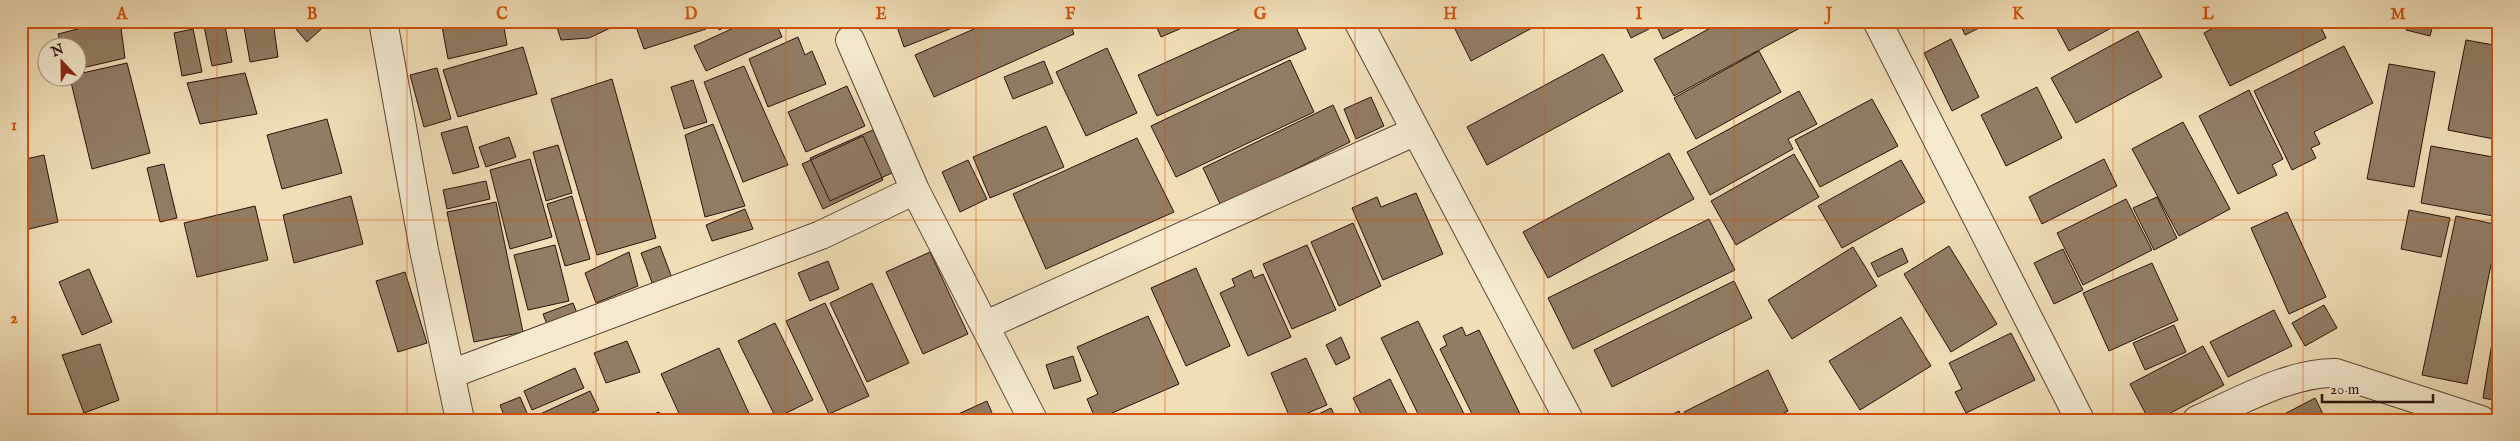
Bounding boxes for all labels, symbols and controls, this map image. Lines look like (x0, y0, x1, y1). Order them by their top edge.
text: A (116, 5, 129, 25)
text: B (307, 5, 318, 25)
text: C (496, 5, 508, 25)
text: D (685, 5, 698, 25)
text: E (875, 5, 887, 25)
text: F (1065, 5, 1076, 25)
text: G (1254, 5, 1267, 25)
text: H (1443, 5, 1457, 25)
text: I (1636, 5, 1643, 25)
text: J (1824, 5, 1833, 25)
text: K (2012, 5, 2025, 25)
text: L (2202, 5, 2214, 25)
text: M (2390, 5, 2406, 25)
north arrow (38, 38, 88, 88)
text: N (48, 40, 66, 62)
text: 1 (11, 116, 17, 136)
text: 2 (10, 309, 18, 329)
scale bar (2322, 371, 2434, 403)
text: 20 m (2330, 380, 2360, 399)

